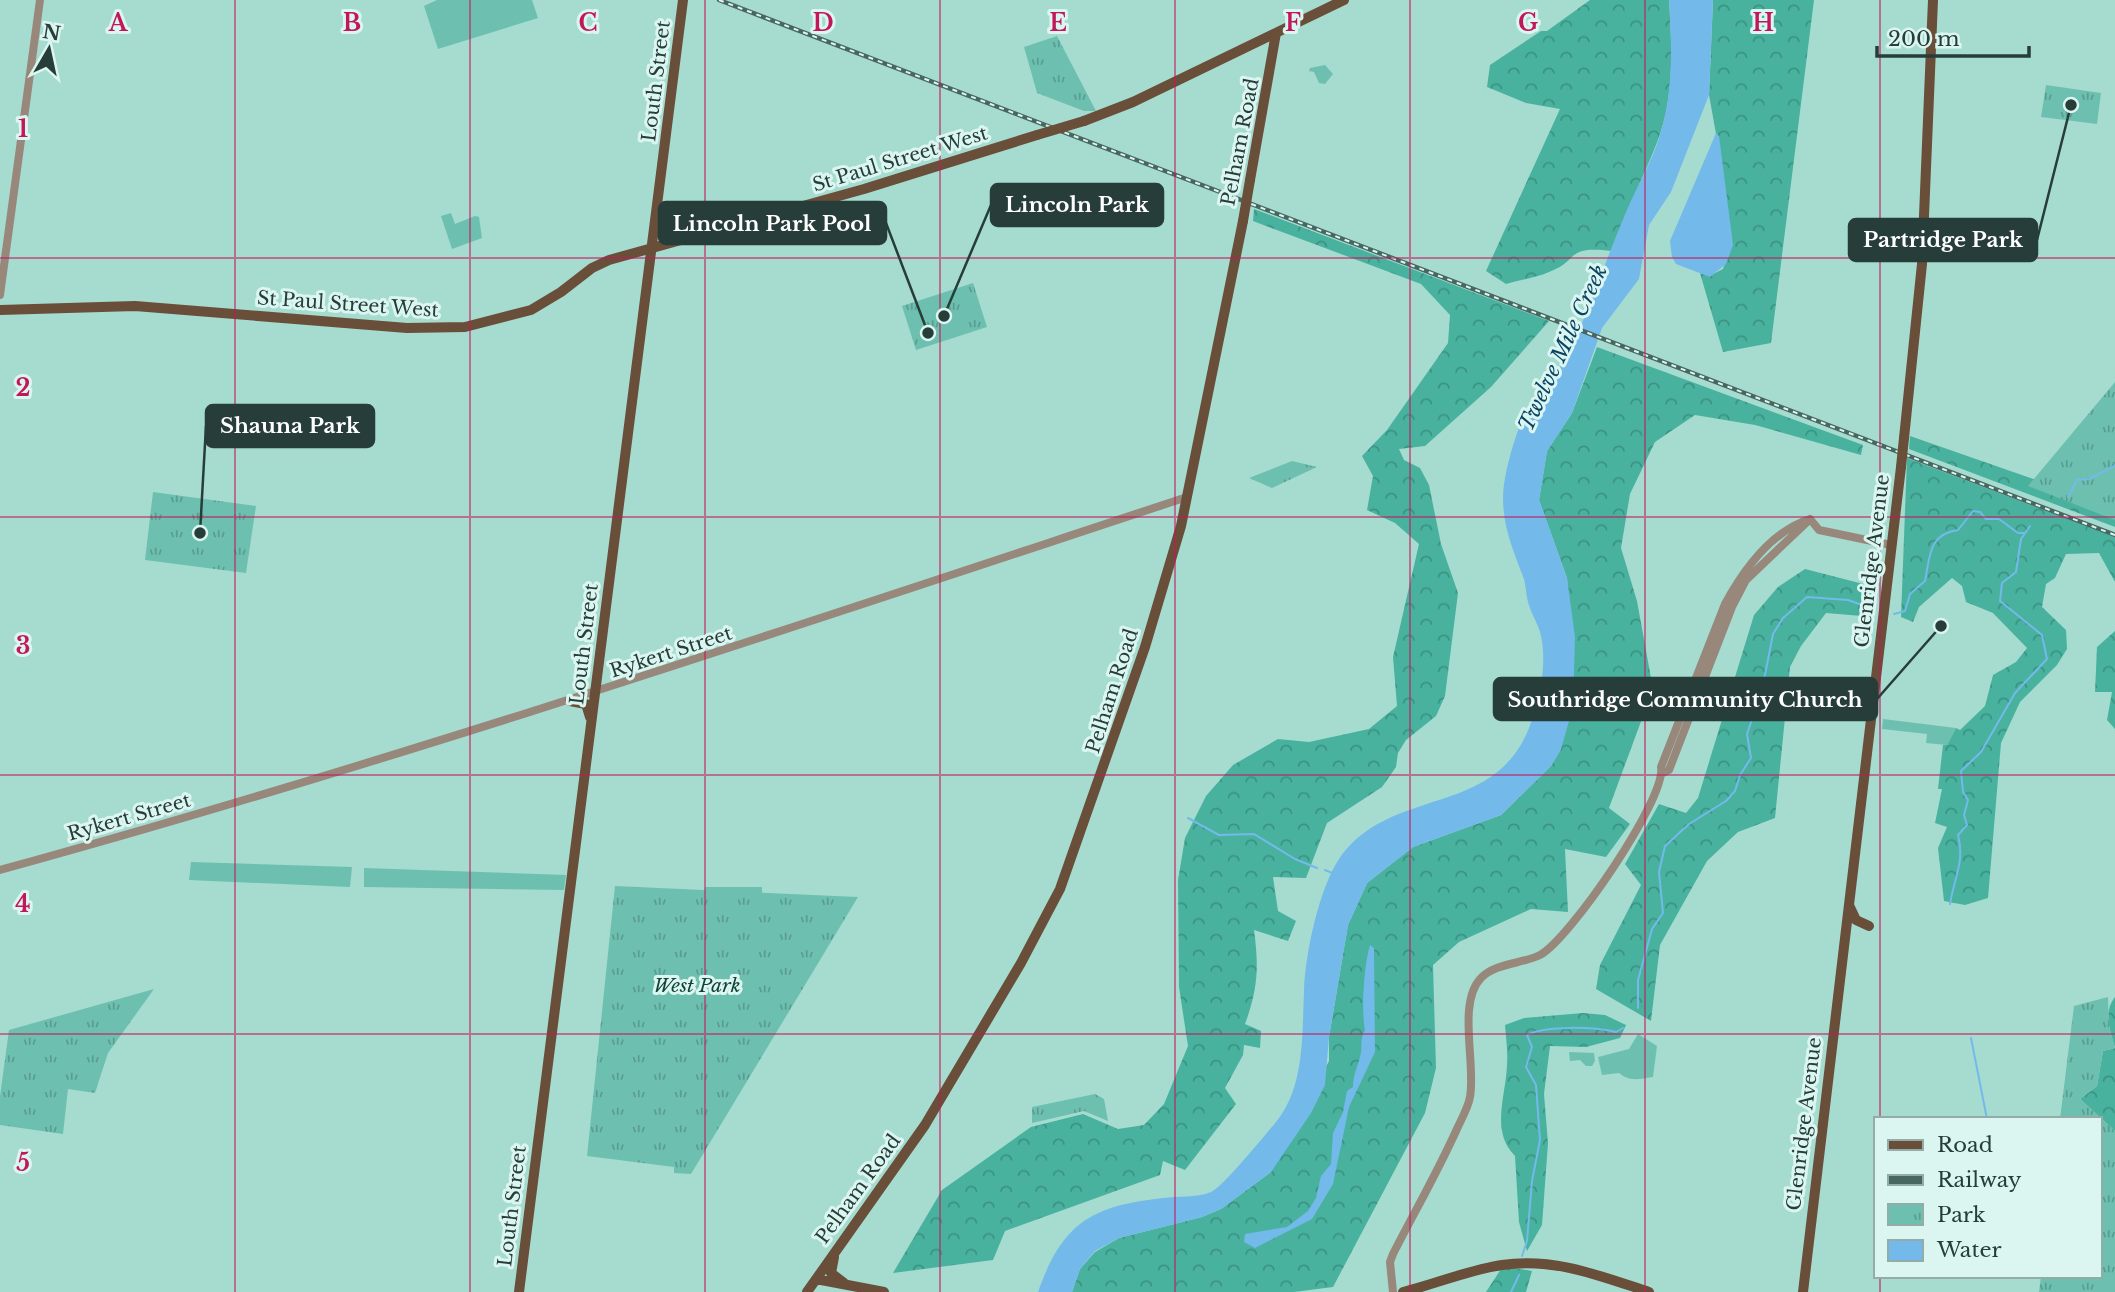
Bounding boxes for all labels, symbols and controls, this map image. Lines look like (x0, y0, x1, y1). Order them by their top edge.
text: A (108, 9, 129, 37)
text: B (343, 9, 361, 37)
text: C (579, 9, 597, 37)
text: D (812, 9, 834, 37)
text: E (1049, 9, 1067, 37)
text: F (1285, 9, 1301, 37)
text: G (1518, 9, 1538, 37)
text: H (1752, 9, 1774, 37)
north arrow (14, 14, 84, 84)
scale bar (1877, 14, 2029, 58)
street label: Louth Street (637, 18, 675, 143)
text: N (41, 20, 62, 45)
text: 200 m (1888, 26, 1960, 52)
street label: Pelham Road (1216, 76, 1264, 208)
text: 1 (18, 115, 28, 143)
street label: St Paul Street West (810, 121, 991, 197)
callout: Lincoln Park (991, 184, 1163, 226)
text: Lincoln Park (1005, 192, 1150, 218)
callout: Lincoln Park Pool (659, 202, 886, 244)
text: Lincoln Park Pool (673, 211, 872, 237)
callout: Partridge Park (1849, 219, 2037, 261)
text: Partridge Park (1863, 227, 2024, 253)
water label: Twelve Mile Creek (1513, 260, 1613, 436)
street label: St Paul Street West (256, 286, 440, 322)
text: 2 (16, 374, 30, 402)
callout: Shauna Park (206, 405, 374, 447)
text: Shauna Park (220, 413, 361, 439)
street label: Glenridge Avenue (1850, 473, 1894, 649)
street label: Louth Street (565, 581, 603, 706)
street label: Rykert Street (607, 621, 736, 683)
street label: Pelham Road (1081, 626, 1143, 756)
text: 3 (16, 632, 30, 660)
callout: Southridge Community Church (1494, 678, 1877, 720)
text: Southridge Community Church (1507, 687, 1863, 713)
street label: Rykert Street (65, 788, 194, 846)
text: 4 (15, 890, 31, 918)
park label: West Park (654, 974, 740, 997)
street label: Glenridge Avenue (1782, 1036, 1826, 1212)
legend (1874, 1117, 2101, 1278)
street label: Pelham Road (811, 1130, 905, 1248)
text: Road (1937, 1132, 1993, 1158)
street label: Louth Street (493, 1143, 531, 1268)
text: 5 (16, 1149, 30, 1177)
text: Railway (1937, 1167, 2022, 1193)
text: Park (1937, 1202, 1986, 1228)
text: Water (1936, 1237, 2001, 1263)

